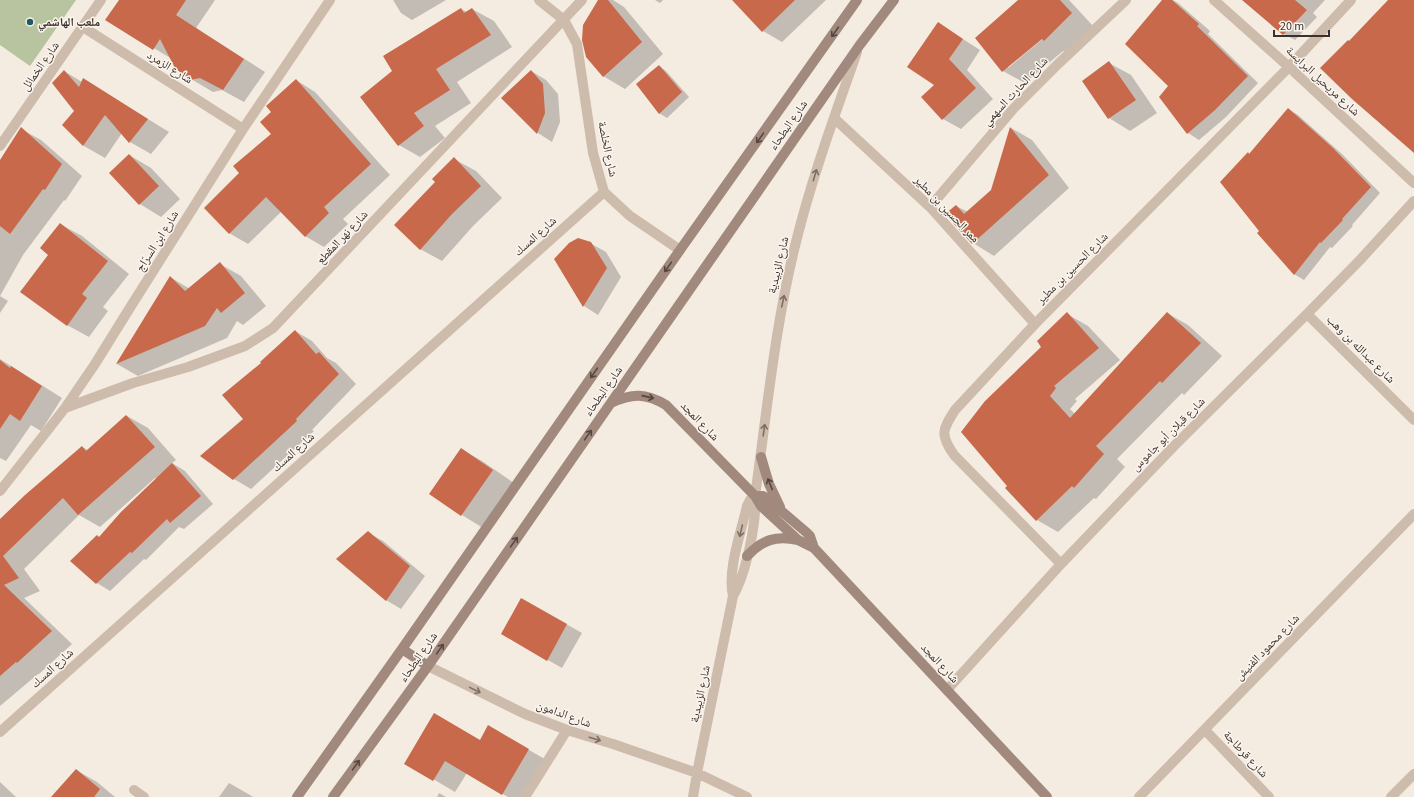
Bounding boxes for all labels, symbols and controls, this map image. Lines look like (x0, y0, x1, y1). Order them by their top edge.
scale bar (1274, 12, 1329, 38)
place label: ملعب الهاشمي (38, 14, 100, 32)
marker: ملعب الهاشمي (25, 17, 35, 27)
text: 20 m (1280, 18, 1304, 35)
one-way arrow (831, 26, 839, 37)
street label: شارع الخمائل (17, 38, 64, 95)
street label: شارع مريحيل البرايسة (1282, 43, 1363, 120)
street label: شارع الزمرد (144, 47, 196, 88)
street label: شارع الحارث السهمي (979, 53, 1053, 130)
street label: شارع البطحاء (765, 97, 812, 154)
street label: شارع الخلصة (593, 120, 622, 179)
one-way arrow (756, 132, 764, 143)
one-way arrow (812, 169, 819, 182)
street label: ممر الحسين بن مطير (909, 171, 983, 247)
street label: شارع نهر المقطع (313, 206, 372, 268)
street label: شارع ابن السرّاج (132, 207, 183, 275)
street label: شارع المسك (510, 212, 561, 260)
street label: شارع الحسين بن مطير (1032, 229, 1112, 309)
street label: شارع الزبيدية (764, 235, 793, 295)
one-way arrow (664, 261, 672, 272)
one-way arrow (779, 295, 787, 308)
street label: شارع عبدالله بن وهب (1323, 311, 1399, 388)
street label: شارع البطحاء (580, 363, 627, 420)
one-way arrow (590, 368, 598, 379)
street label: شارع قبلان أبو جاموس (1127, 393, 1209, 475)
one-way arrow (642, 394, 655, 402)
street label: شارع المجد (676, 398, 723, 445)
one-way arrow (760, 424, 768, 437)
street label: شارع المسك (268, 428, 319, 476)
one-way arrow (584, 430, 592, 441)
one-way arrow (765, 479, 773, 491)
one-way arrow (737, 524, 744, 537)
one-way arrow (510, 537, 518, 548)
street label: شارع محمود الفنيش (1231, 610, 1304, 684)
street label: شارع البطحاء (395, 629, 442, 686)
street label: شارع المجد (917, 640, 963, 687)
one-way arrow (436, 643, 444, 654)
street label: شارع المسك (27, 644, 78, 692)
street label: شارع الزبيدية (686, 664, 715, 724)
one-way arrow (469, 687, 481, 694)
street label: شارع الدامون (534, 697, 594, 732)
street label: شارع قرطاجة (1219, 727, 1272, 782)
one-way arrow (588, 736, 601, 743)
one-way arrow (352, 760, 360, 771)

